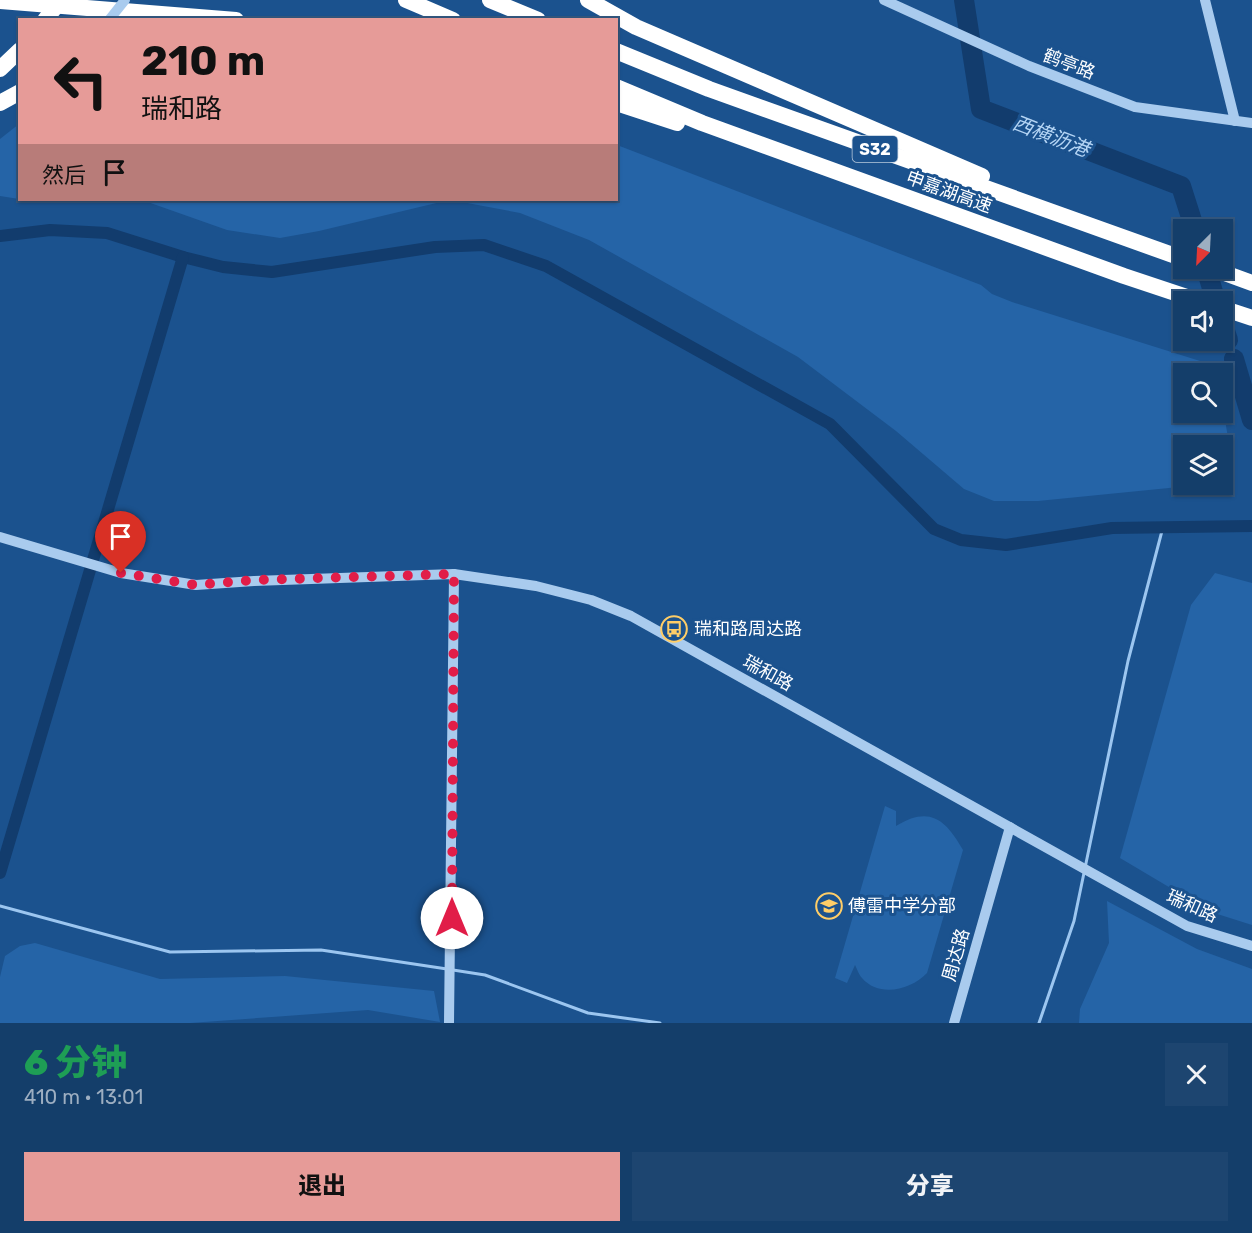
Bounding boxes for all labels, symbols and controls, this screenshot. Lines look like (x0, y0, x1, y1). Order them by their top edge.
text: 210 m (141, 36, 265, 86)
icon: left (42, 42, 120, 120)
street label: 鹤亭路 (1040, 44, 1098, 84)
text: 瑞和路 (141, 93, 222, 125)
water label: 西横沥港 (1009, 110, 1095, 163)
road number: S32 (852, 136, 898, 162)
icon: arrive (98, 156, 131, 189)
text: 然后 (42, 162, 86, 189)
street label: 申嘉湖高速 (903, 166, 995, 218)
north arrow (1173, 219, 1233, 279)
map controls (1173, 219, 1233, 495)
button: sound (1173, 291, 1233, 351)
button: search (1173, 363, 1233, 423)
button: layers (1173, 435, 1233, 495)
pin (95, 511, 146, 573)
icon: arrive (104, 520, 137, 553)
bus stop icon: 瑞和路周达路 (659, 614, 689, 644)
place label: 瑞和路周达路 (694, 618, 802, 640)
street label: 瑞和路 (739, 650, 797, 696)
street label: 瑞和路 (1163, 885, 1221, 927)
position arrow (420, 886, 484, 950)
school or university icon: 傅雷中学分部 (814, 891, 844, 921)
place label: 傅雷中学分部 (848, 895, 956, 917)
street label: 周达路 (938, 926, 974, 984)
text: 6 分钟 (24, 1041, 127, 1084)
button: close (1165, 1043, 1228, 1106)
text: 410 m · 13:01 (24, 1085, 143, 1109)
button: 退出 (24, 1152, 620, 1221)
button: 分享 (632, 1152, 1228, 1221)

